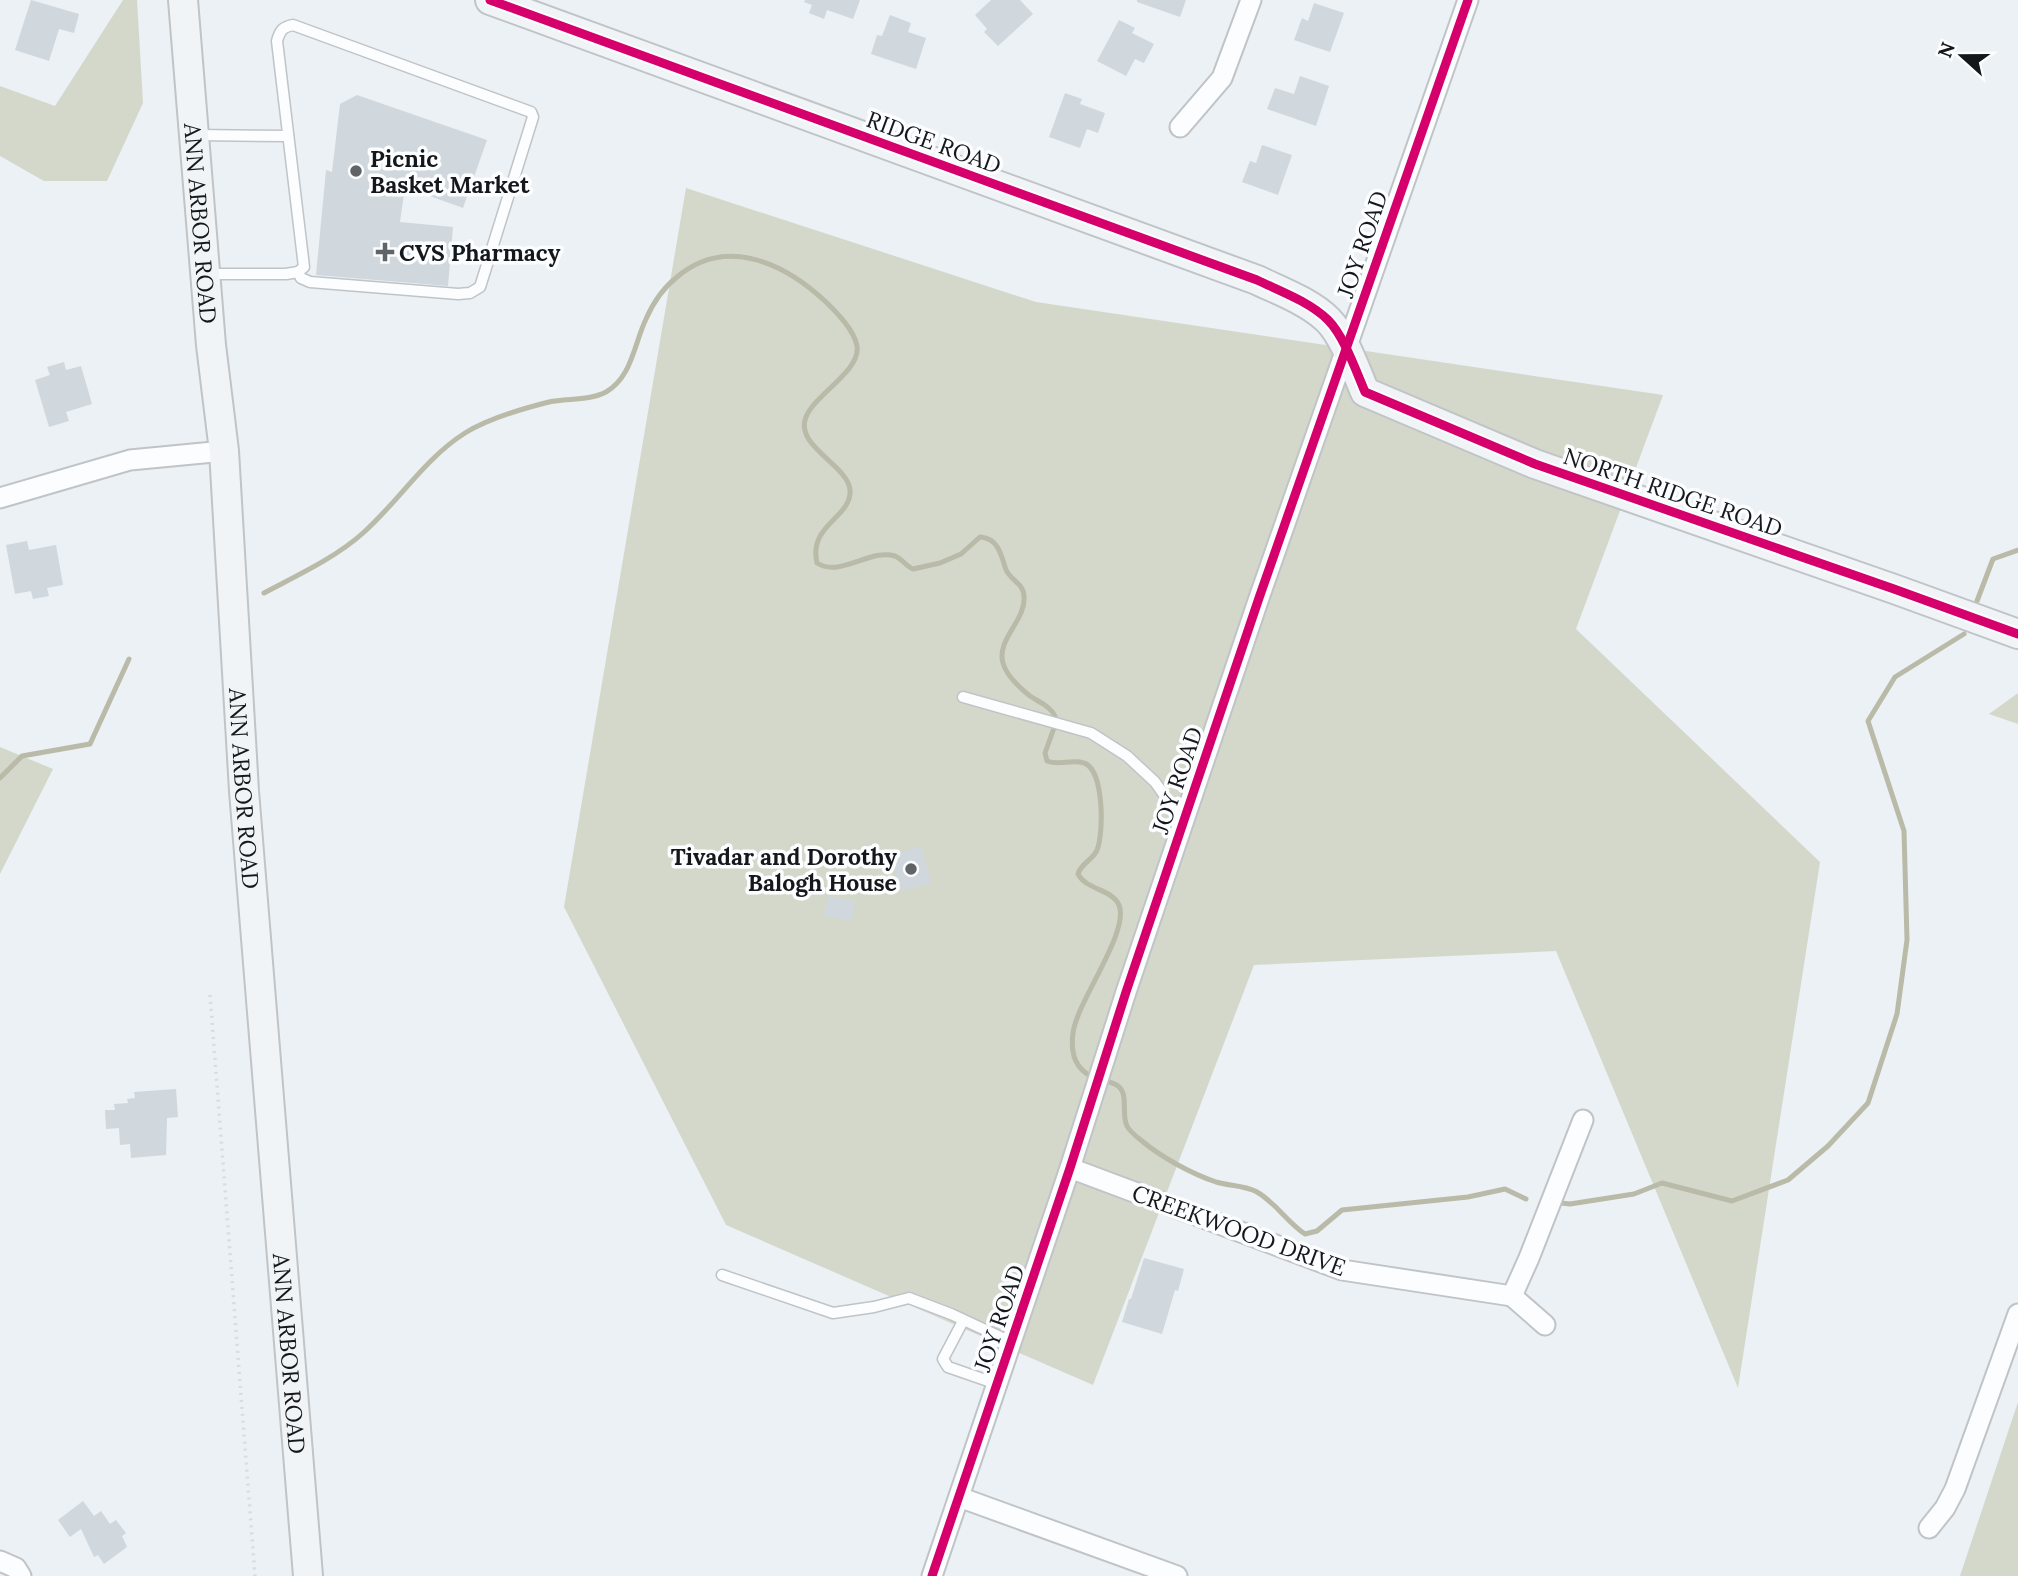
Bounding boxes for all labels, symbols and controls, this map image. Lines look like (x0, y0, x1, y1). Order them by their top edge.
north arrow (1927, 21, 1997, 91)
text: N (1932, 38, 1960, 61)
street label: RIDGE ROAD (863, 104, 1005, 180)
street label: ANN ARBOR ROAD (178, 121, 224, 325)
place label: Picnic Basket Market (370, 144, 530, 199)
marker: Picnic Basket Market (348, 163, 364, 179)
street label: JOY ROAD (1330, 187, 1394, 302)
place label: CVS Pharmacy (399, 238, 561, 267)
marker: CVS Pharmacy (377, 244, 393, 260)
street label: NORTH RIDGE ROAD (1560, 441, 1786, 543)
street label: ANN ARBOR ROAD (223, 686, 266, 890)
street label: JOY ROAD (1145, 723, 1209, 838)
place label: Tivadar and Dorothy Balogh House (671, 842, 897, 897)
marker: Tivadar and Dorothy Balogh House (903, 861, 919, 877)
street label: CREEKWOOD DRIVE (1128, 1178, 1350, 1282)
street label: ANN ARBOR ROAD (267, 1251, 312, 1455)
street label: JOY ROAD (967, 1261, 1031, 1376)

